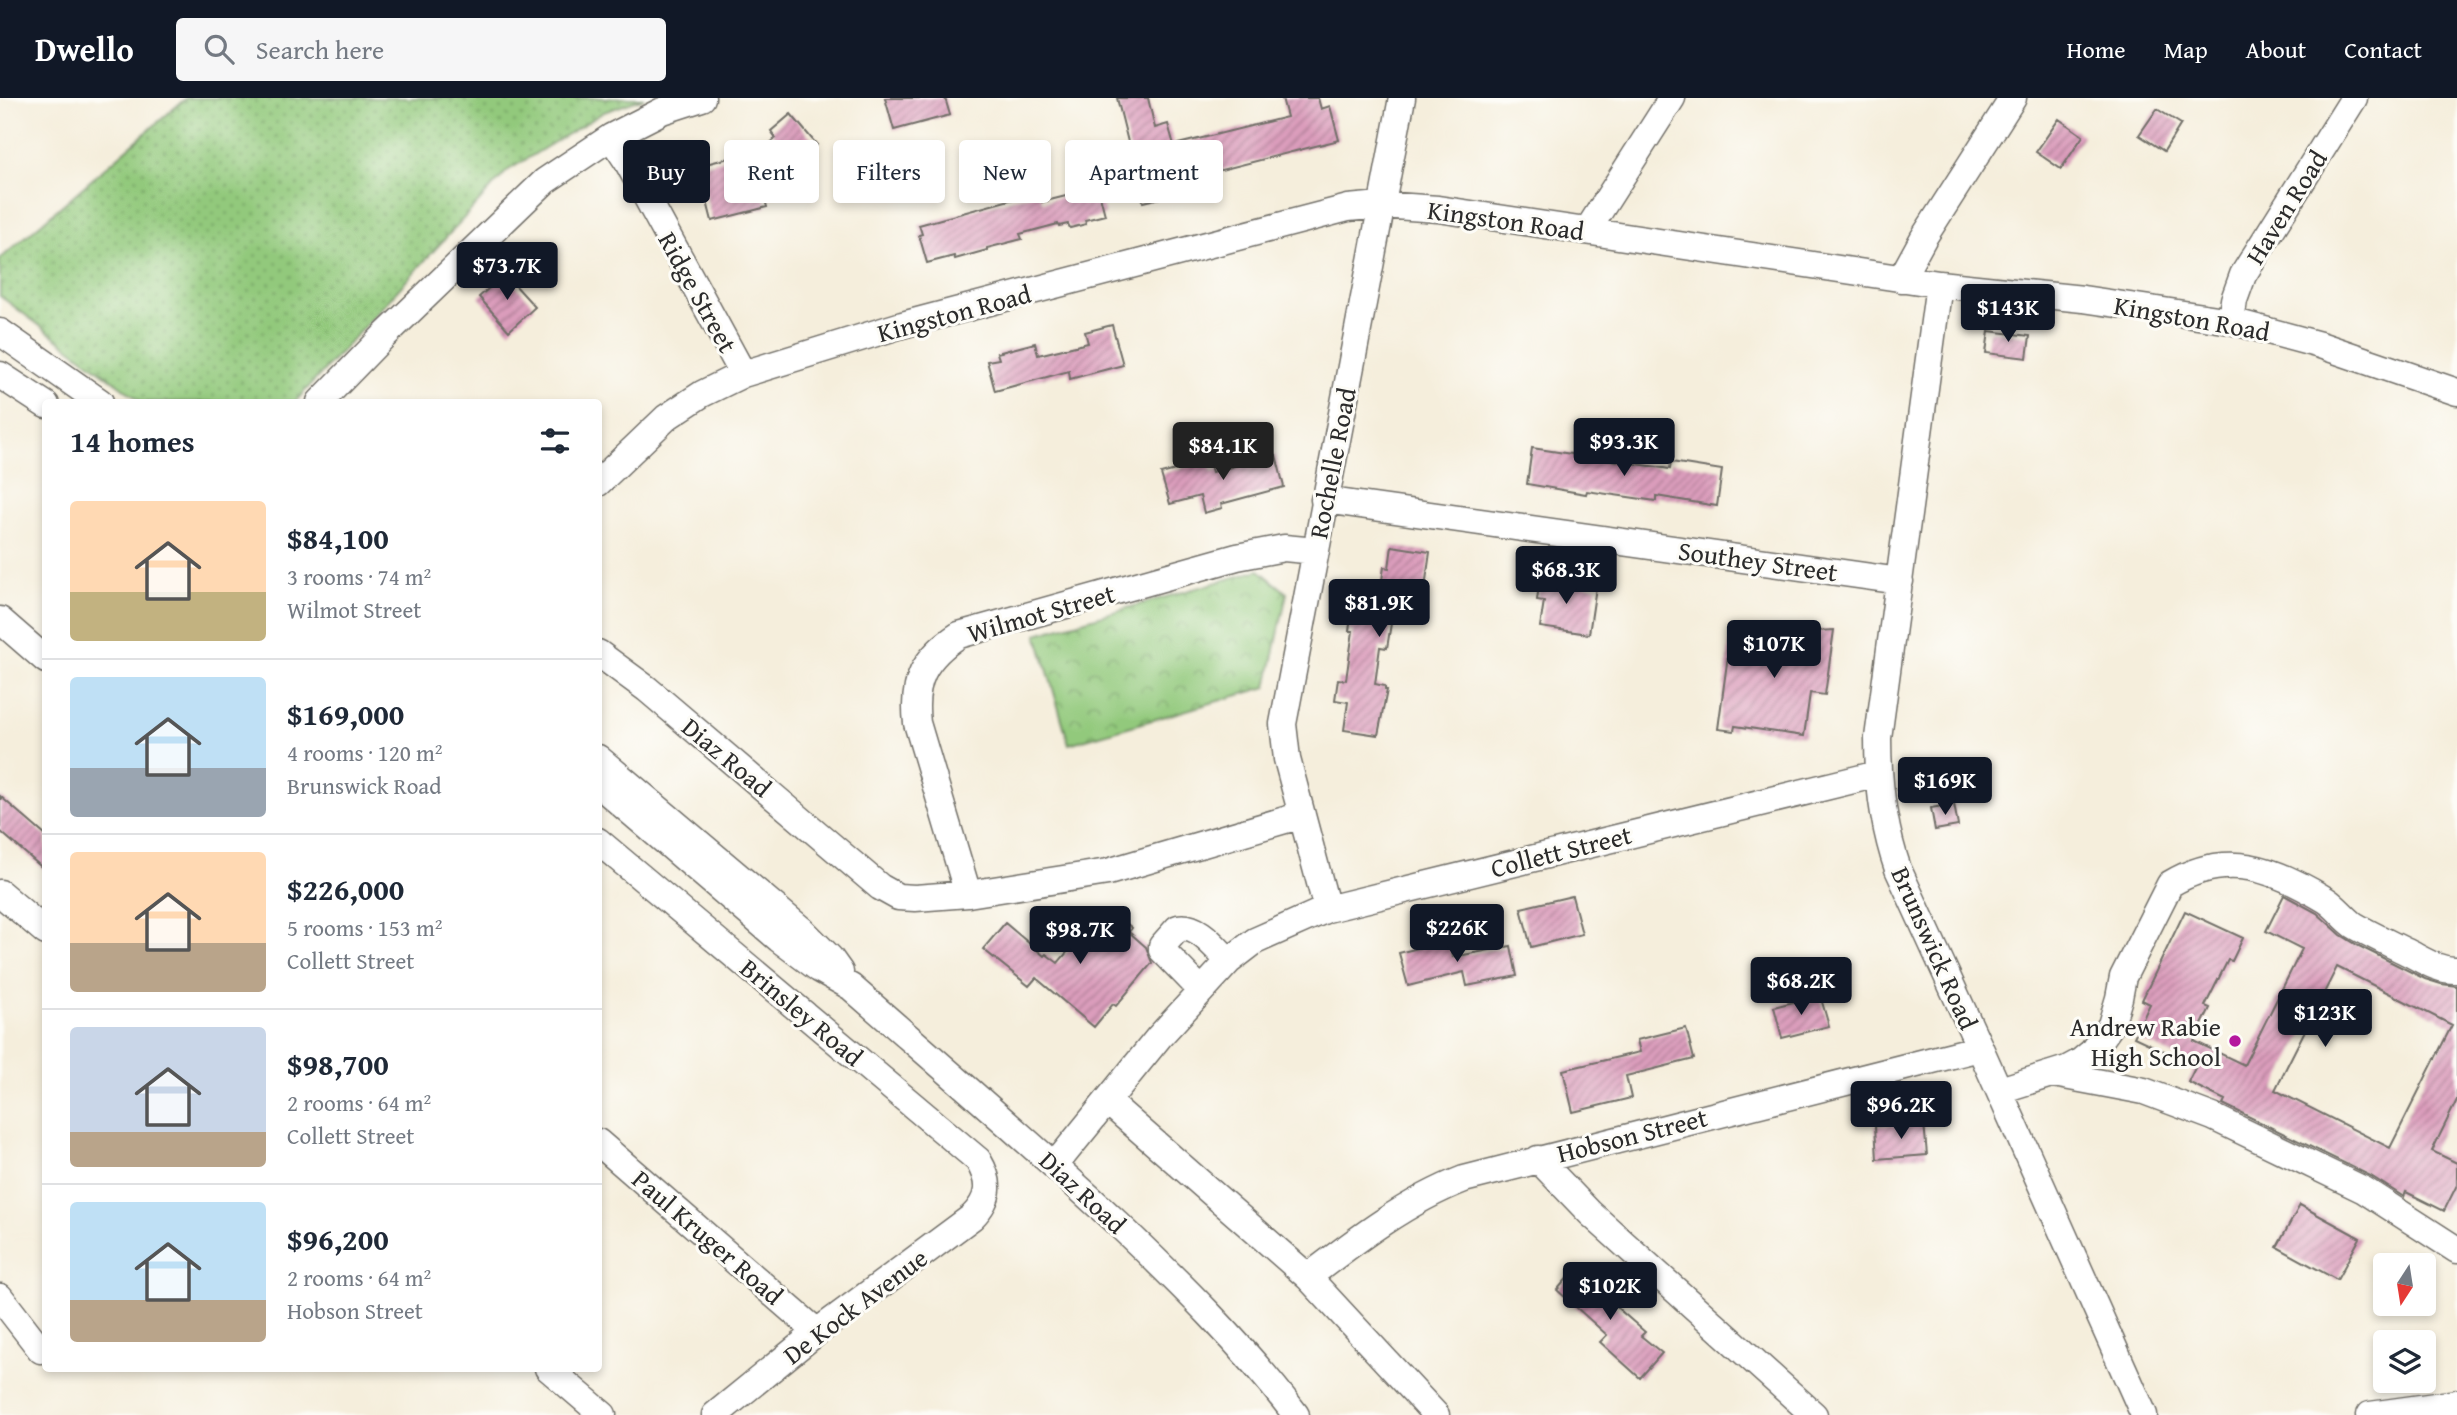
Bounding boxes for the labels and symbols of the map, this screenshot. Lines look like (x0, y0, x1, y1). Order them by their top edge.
street label: Haven Road (2235, 142, 2337, 272)
street label: Kingston Road (1425, 190, 1587, 250)
street label: Ridge Street (649, 224, 747, 360)
pin: $73.7K (450, 242, 564, 302)
street label: Kingston Road (873, 274, 1035, 352)
pin: $143K (1959, 285, 2057, 344)
street label: Kingston Road (2111, 285, 2273, 351)
street label: Rochelle Road (1298, 384, 1366, 542)
pin: $93.3K (1567, 418, 1681, 478)
pin: $84.1K (1166, 422, 1280, 482)
street label: Southey Street (1676, 531, 1840, 591)
pin: $68.3K (1509, 546, 1623, 606)
street label: Wilmot Street (963, 573, 1119, 653)
pin: $81.9K (1322, 580, 1436, 639)
pin: $107K (1725, 620, 1823, 680)
street label: Diaz Road (674, 708, 781, 806)
pin: $169K (1896, 758, 1994, 817)
street label: Collett Street (1486, 815, 1636, 887)
street label: Brunswick Road (1882, 860, 1988, 1036)
pin: $226K (1408, 904, 1506, 964)
pin: $98.7K (1023, 906, 1137, 966)
street label: Brinsley Road (732, 949, 872, 1075)
pin: $68.2K (1744, 958, 1858, 1017)
pin: $123K (2276, 990, 2374, 1049)
place label: Andrew Rabie High School (2070, 1007, 2221, 1076)
marker: Andrew Rabie High School (2227, 1033, 2243, 1049)
pin: $96.2K (1844, 1082, 1958, 1141)
street label: Hobson Street (1553, 1097, 1711, 1173)
street label: Diaz Road (1031, 1141, 1135, 1243)
street label: Paul Kruger Road (624, 1160, 792, 1314)
street label: De Kock Avenue (774, 1239, 936, 1373)
north arrow (2373, 1253, 2436, 1316)
pin: $102K (1561, 1262, 1659, 1322)

